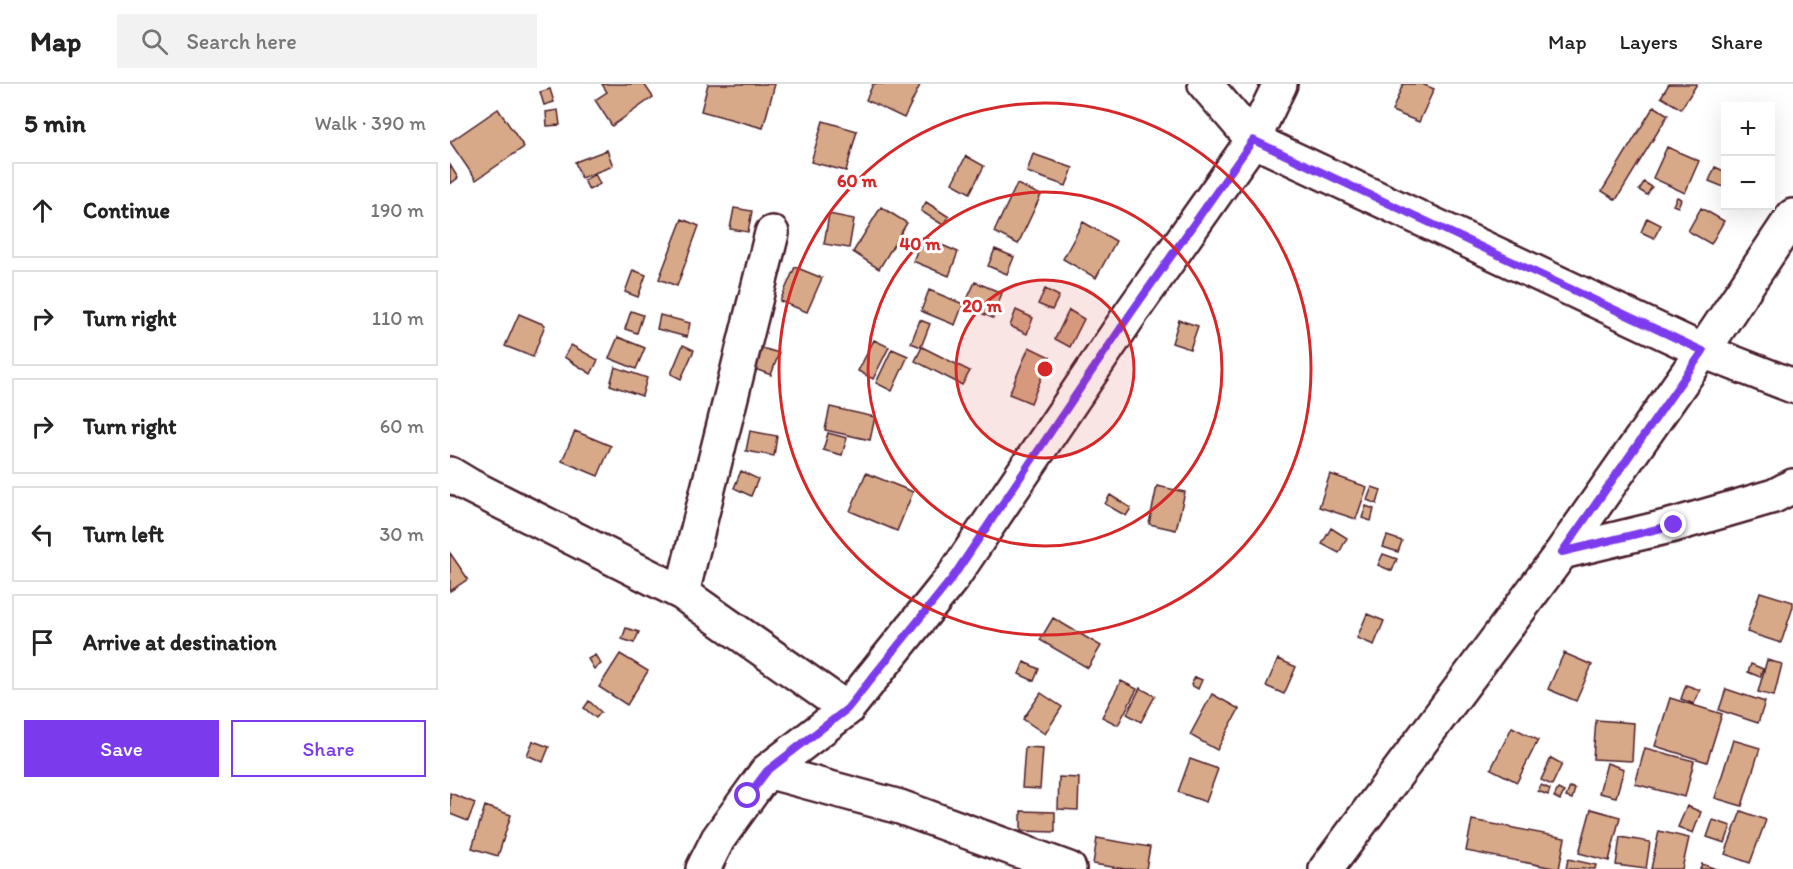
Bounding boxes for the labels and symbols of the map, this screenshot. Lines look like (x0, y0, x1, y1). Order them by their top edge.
text: 60 m (837, 170, 878, 192)
text: 40 m (899, 233, 941, 255)
text: 20 m (962, 295, 1003, 317)
centre of rings (1035, 359, 1055, 379)
route end (1660, 511, 1686, 537)
route start (734, 782, 760, 808)

